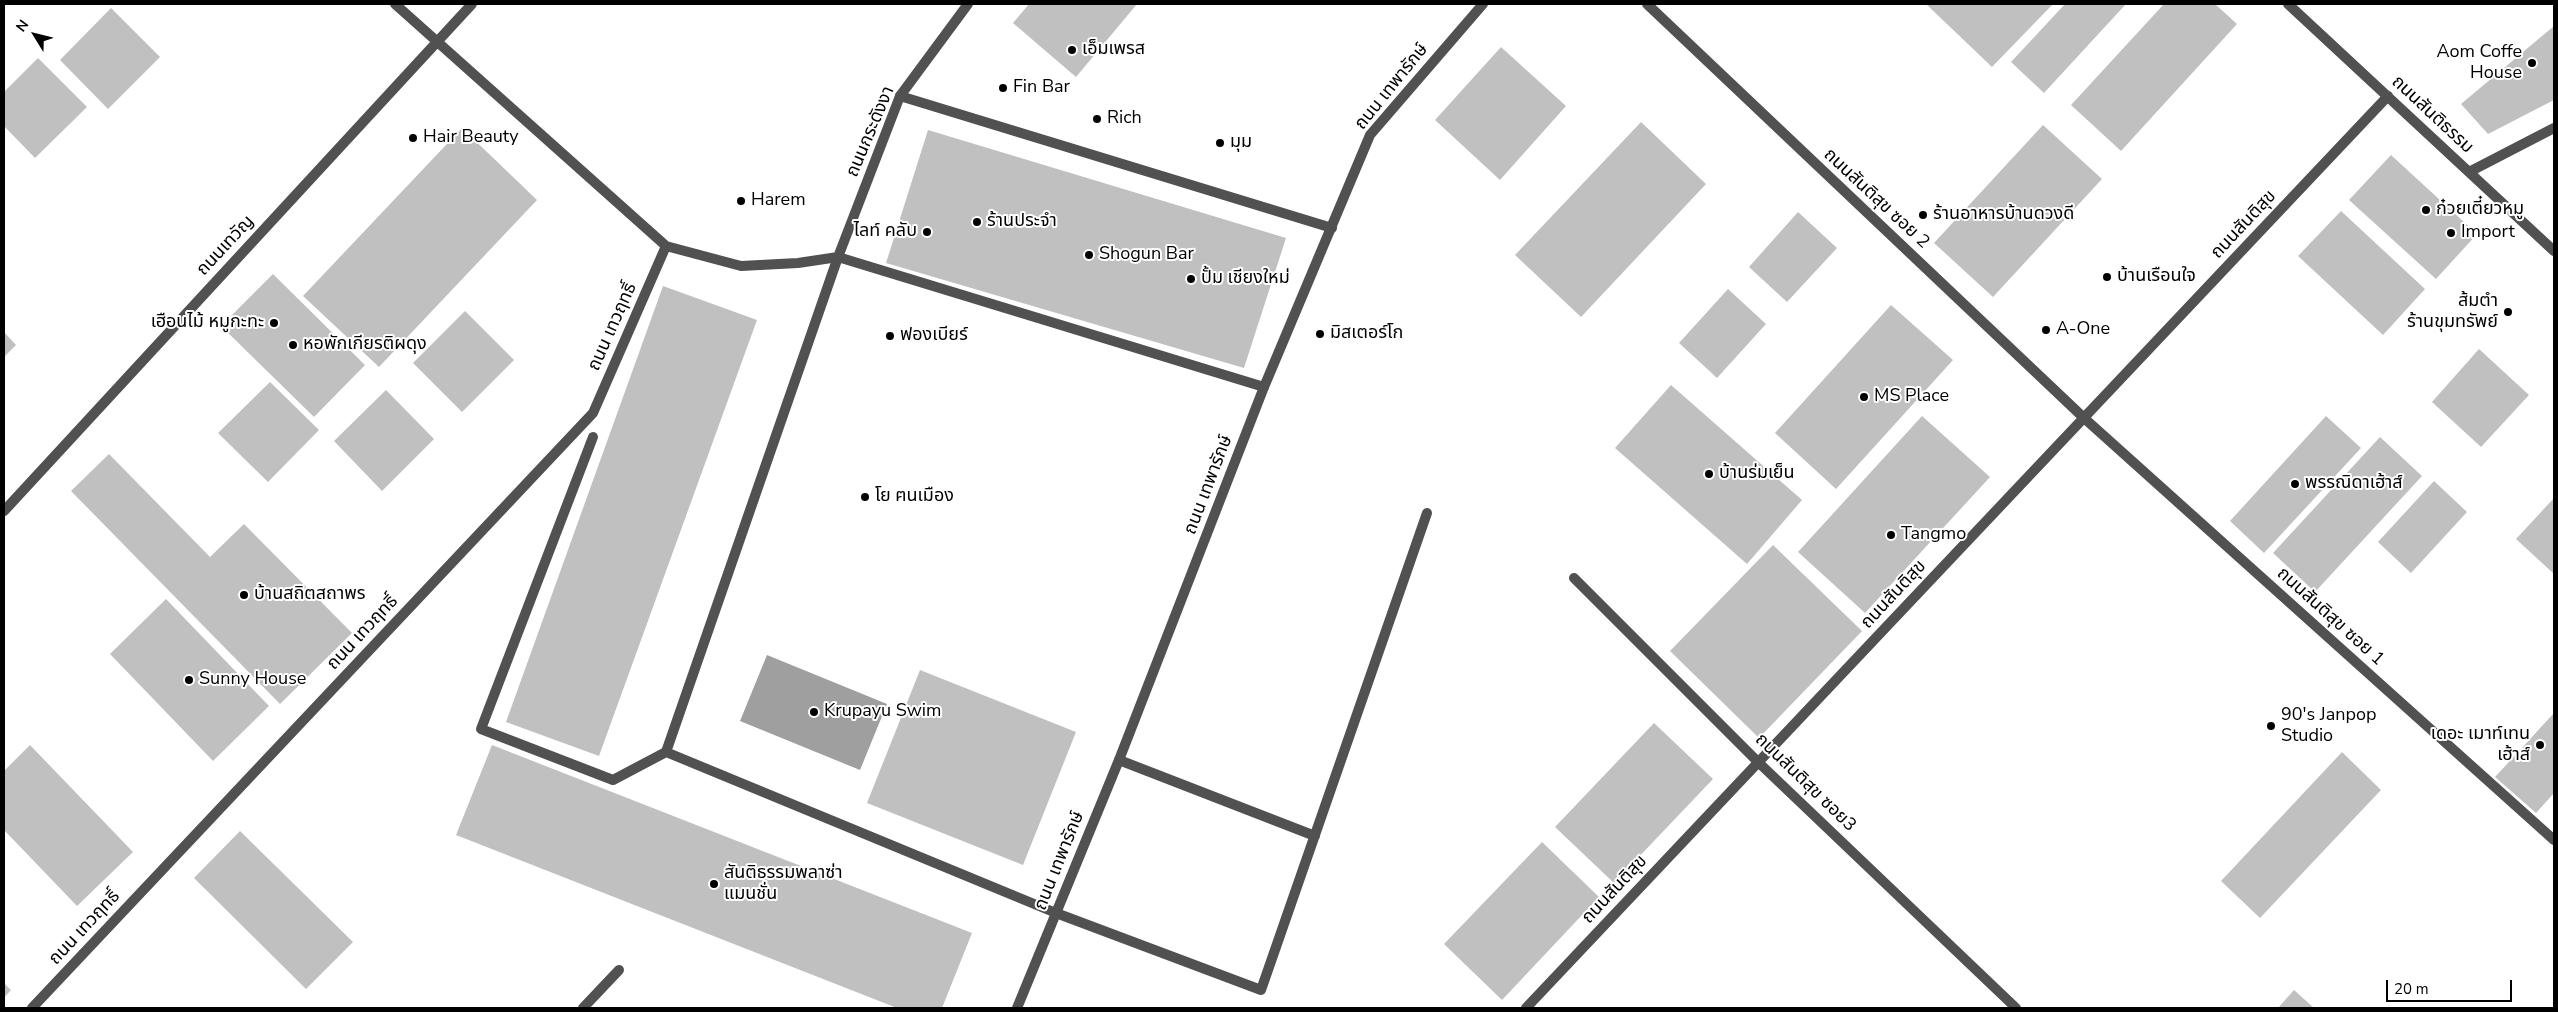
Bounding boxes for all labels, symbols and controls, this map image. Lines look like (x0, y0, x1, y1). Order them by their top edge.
north arrow (10, 10, 60, 60)
text: N (12, 16, 33, 36)
place label: เอ็มเพรส (1082, 39, 1145, 61)
street label: ถนน เทพารักษ์ (1351, 40, 1433, 134)
place label: Aom Coffe House (2437, 42, 2522, 84)
marker: เอ็มเพรส (1066, 44, 1078, 56)
marker: Aom Coffe House (2526, 57, 2538, 69)
street label: ถนนสันติธรรม (2387, 72, 2477, 158)
place label: Fin Bar (1013, 77, 1070, 99)
marker: Fin Bar (997, 82, 1009, 94)
street label: ถนนกระดังงา (842, 83, 900, 181)
place label: Rich (1107, 108, 1142, 130)
marker: Rich (1091, 113, 1103, 125)
place label: Hair Beauty (423, 127, 519, 149)
marker: Hair Beauty (407, 132, 419, 144)
place label: มุม (1230, 132, 1252, 154)
marker: มุม (1214, 137, 1226, 149)
street label: ถนนสันติสุข ซอย 2 (1819, 144, 1933, 254)
street label: ถนนสันติสุข (2207, 186, 2281, 264)
place label: Harem (751, 190, 806, 212)
marker: Harem (735, 195, 747, 207)
place label: ก๋วยเตี๋ยวหมู (2436, 199, 2524, 221)
place label: ร้านอาหารบ้านดวงดี (1933, 204, 2074, 226)
marker: ก๋วยเตี๋ยวหมู (2420, 204, 2432, 216)
marker: ร้านอาหารบ้านดวงดี (1917, 209, 1929, 221)
street label: ถนนเทวัญ (193, 211, 259, 281)
place label: ร้านประจำ (987, 211, 1057, 233)
marker: ร้านประจำ (971, 216, 983, 228)
place label: ไลท์ คลับ (854, 221, 917, 243)
place label: Import (2461, 222, 2515, 244)
marker: ไลท์ คลับ (921, 226, 933, 238)
marker: Import (2445, 227, 2457, 239)
place label: Shogun Bar (1099, 244, 1194, 266)
marker: Shogun Bar (1083, 249, 1095, 261)
place label: บ้านเรือนใจ (2117, 266, 2196, 288)
place label: ปั้ม เชียงใหม่ (1201, 268, 1290, 290)
marker: บ้านเรือนใจ (2101, 271, 2113, 283)
marker: ปั้ม เชียงใหม่ (1185, 273, 1197, 285)
street label: ถนน เทวฤทธิ์ (584, 280, 642, 374)
place label: ส้มตำ ร้านขุมทรัพย์ (2407, 291, 2498, 334)
marker: ส้มตำ ร้านขุมทรัพย์ (2502, 306, 2514, 318)
place label: เฮือนไม้ หมูกะทะ (151, 312, 264, 334)
marker: เฮือนไม้ หมูกะทะ (268, 317, 280, 329)
place label: A-One (2056, 319, 2110, 341)
place label: มิสเตอร์โก (1330, 323, 1403, 345)
marker: A-One (2040, 324, 2052, 336)
place label: ฟองเบียร์ (900, 325, 968, 347)
marker: มิสเตอร์โก (1314, 328, 1326, 340)
marker: ฟองเบียร์ (884, 330, 896, 342)
place label: หอพักเกียรติผดุง (303, 334, 427, 356)
marker: หอพักเกียรติผดุง (287, 339, 299, 351)
place label: MS Place (1874, 386, 1949, 408)
marker: MS Place (1858, 391, 1870, 403)
street label: ถนน เทพารักษ์ (1180, 432, 1238, 538)
place label: บ้านร่มเย็น (1719, 463, 1795, 485)
marker: บ้านร่มเย็น (1703, 468, 1715, 480)
place label: พรรณิดาเฮ้าส์ (2305, 473, 2403, 495)
marker: พรรณิดาเฮ้าส์ (2289, 478, 2301, 490)
place label: โย ฅนเมือง (875, 486, 954, 508)
marker: โย ฅนเมือง (859, 491, 871, 503)
place label: Tangmo (1901, 524, 1966, 546)
marker: Tangmo (1885, 529, 1897, 541)
street label: ถนนสันติสุข (1857, 556, 1931, 634)
street label: ถนนสันติสุข ซอย 1 (2272, 563, 2388, 671)
place label: บ้านสถิตสถาพร (254, 584, 366, 606)
marker: บ้านสถิตสถาพร (238, 589, 250, 601)
street label: ถนน เทวฤทธิ์ (323, 591, 403, 675)
place label: Sunny House (199, 669, 306, 691)
marker: Sunny House (183, 674, 195, 686)
place label: Krupayu Swim (824, 701, 941, 723)
place label: 90's Janpop Studio (2281, 705, 2376, 748)
marker: Krupayu Swim (808, 706, 820, 718)
marker: 90's Janpop Studio (2265, 720, 2277, 732)
place label: เดอะ เมาท์เทน เฮ้าส์ (2431, 724, 2530, 766)
street label: ถนนสันติสุข ซอย3 (1750, 729, 1860, 837)
marker: เดอะ เมาท์เทน เฮ้าส์ (2534, 739, 2546, 751)
street label: ถนน เทพารักษ์ (1030, 808, 1090, 914)
street label: ถนนสันติสุข (1578, 851, 1652, 929)
place label: สันติธรรมพลาซ่า แมนชั่น (724, 863, 843, 906)
marker: สันติธรรมพลาซ่า แมนชั่น (708, 878, 720, 890)
street label: ถนน เทวฤทธิ์ (45, 886, 125, 970)
scale bar (2388, 970, 2514, 1002)
text: 20 m (2394, 979, 2429, 999)

